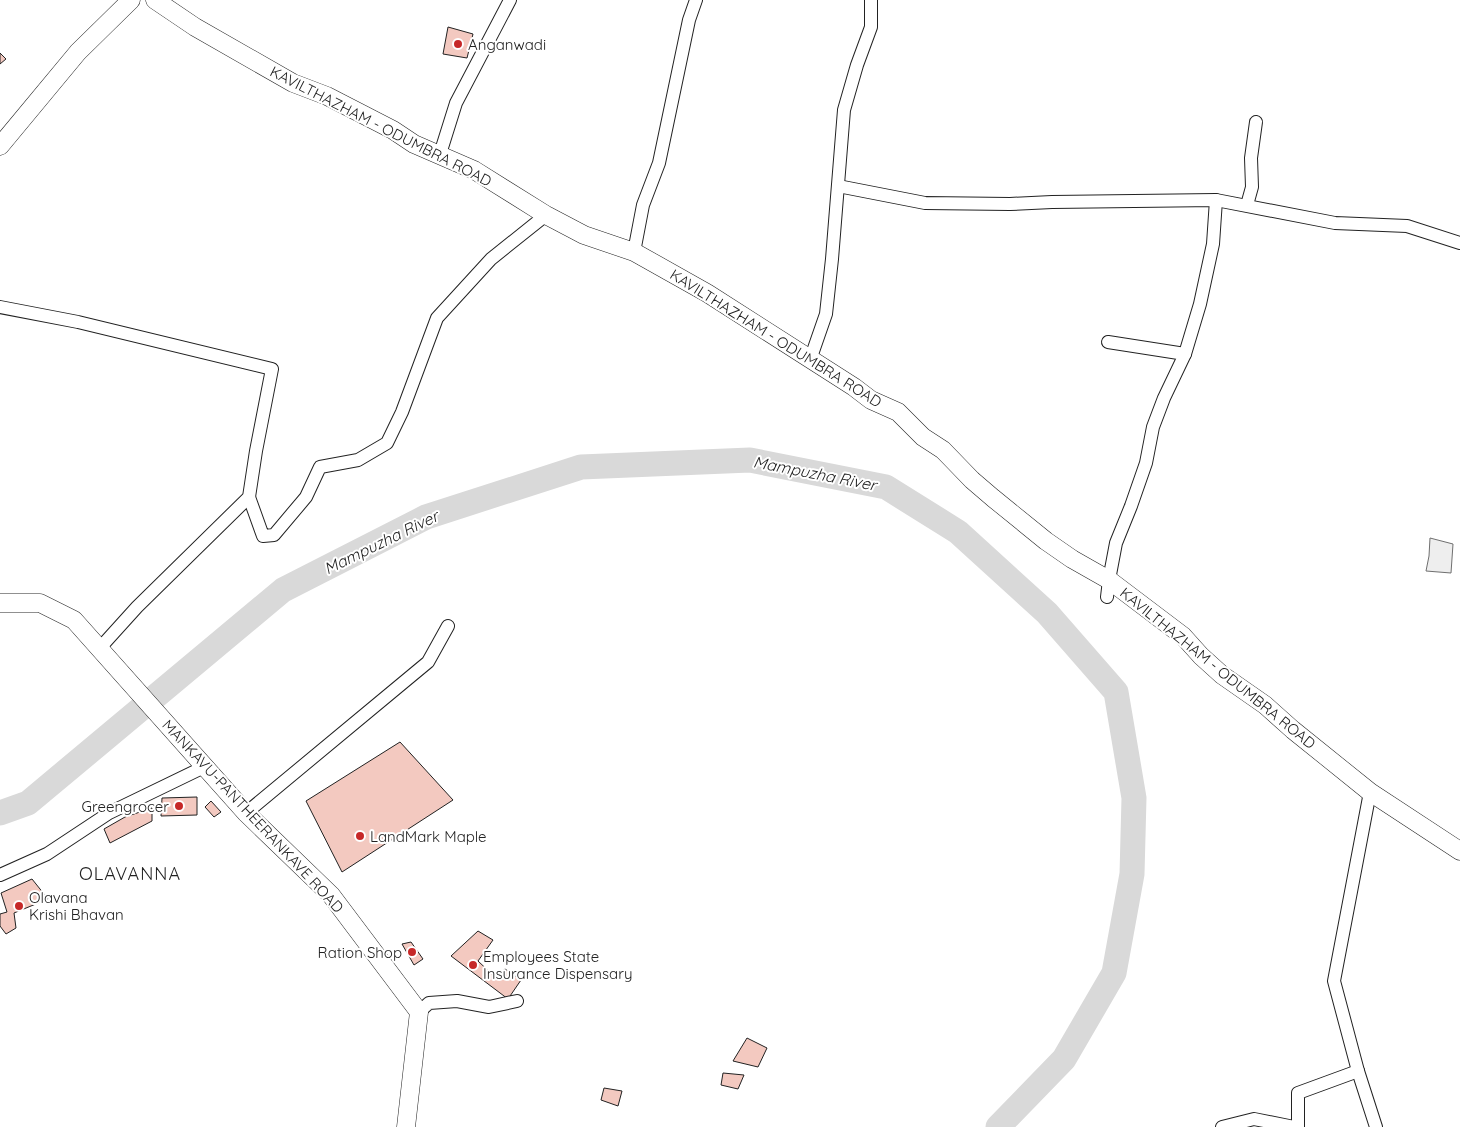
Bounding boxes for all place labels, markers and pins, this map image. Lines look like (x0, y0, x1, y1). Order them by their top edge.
place label: Anganwadi (468, 35, 546, 54)
marker: Anganwadi (452, 38, 464, 50)
place label: Greengrocer (82, 797, 169, 816)
marker: Greengrocer (173, 800, 185, 812)
place label: LandMark Maple (370, 827, 487, 846)
marker: LandMark Maple (354, 830, 366, 842)
place label: Olavana Krishi Bhavan (29, 888, 124, 924)
marker: Olavana Krishi Bhavan (13, 900, 25, 912)
place label: Ration Shop (318, 943, 402, 962)
marker: Ration Shop (406, 946, 418, 958)
place label: Employees State Insurance Dispensary (483, 947, 633, 983)
marker: Employees State Insurance Dispensary (467, 959, 479, 971)

